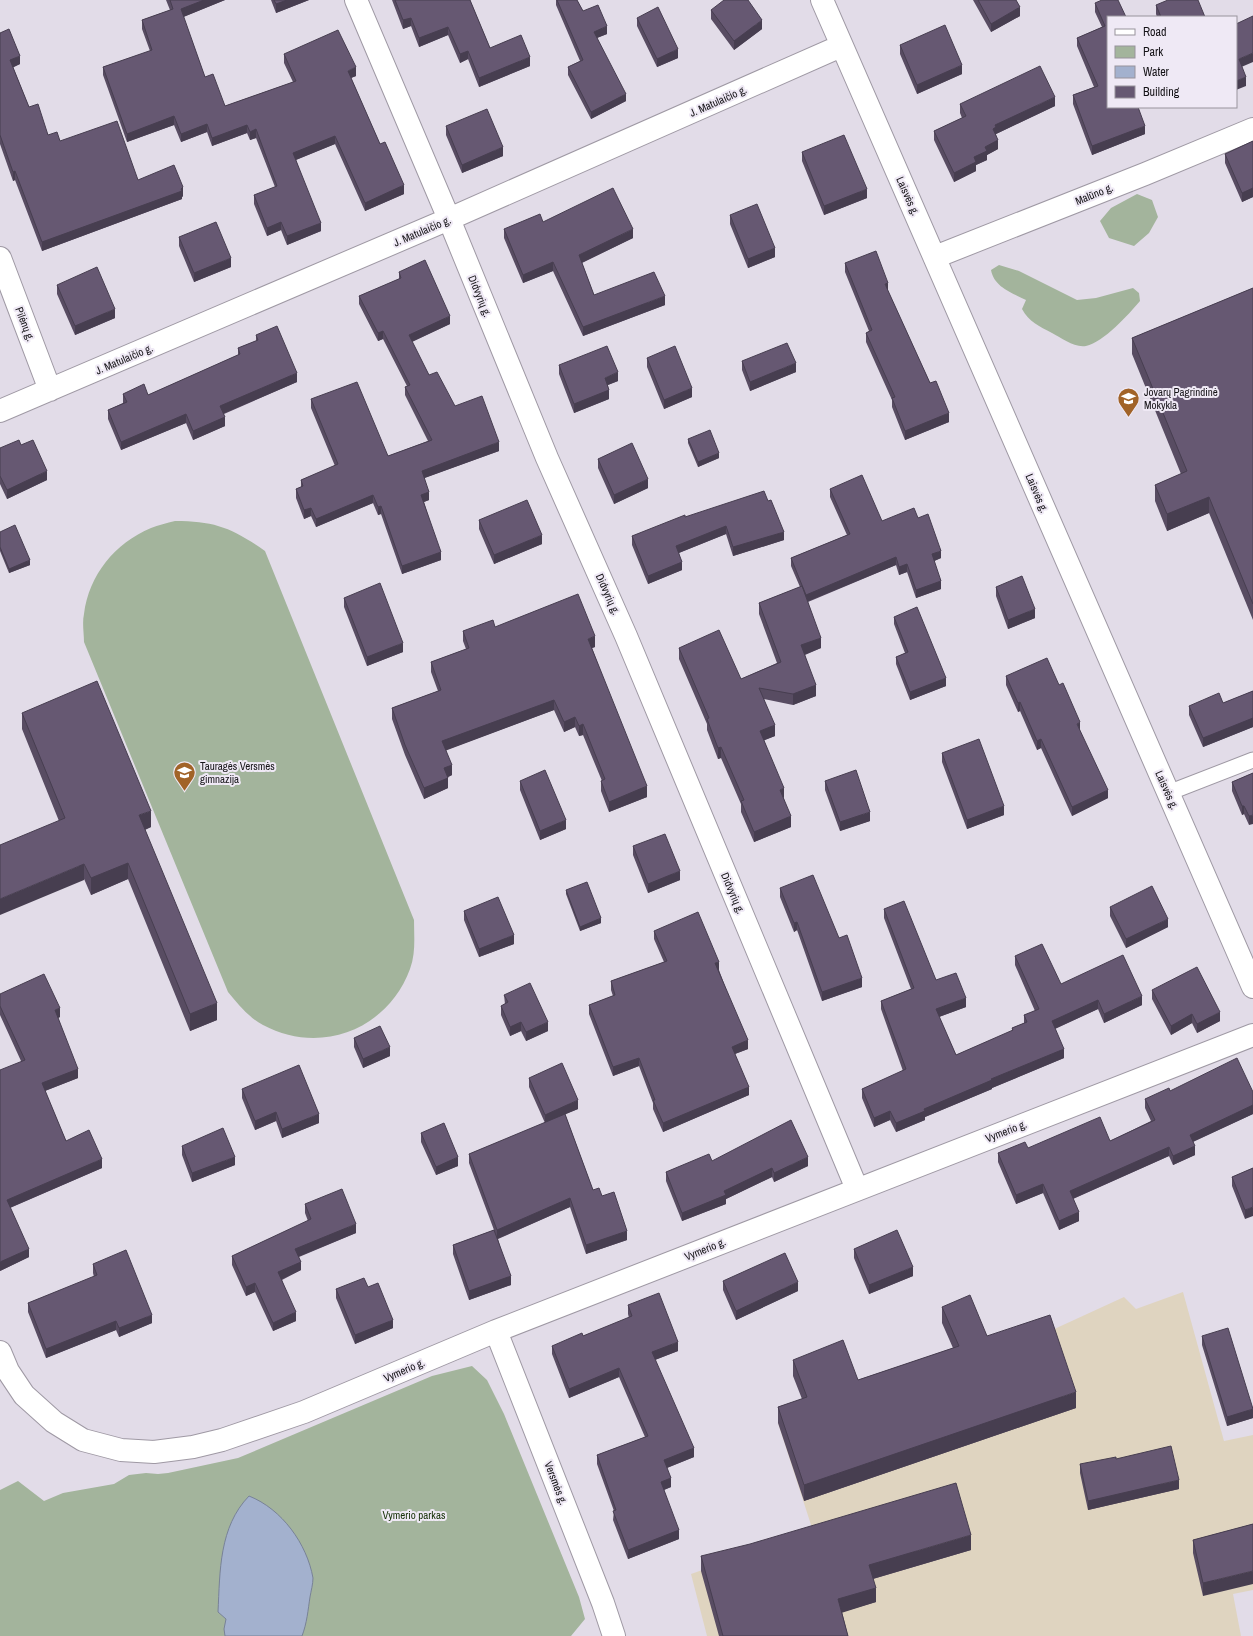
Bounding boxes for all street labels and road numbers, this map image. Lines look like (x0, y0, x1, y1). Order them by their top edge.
street label: J. Matulaičio g. (687, 82, 749, 120)
street label: Laisvės g. (893, 174, 923, 218)
street label: Malūno g. (1073, 180, 1115, 208)
street label: J. Matulaičio g. (391, 213, 453, 249)
street label: Didvyrių g. (465, 273, 495, 319)
street label: Pilėnų g. (12, 305, 38, 343)
street label: J. Matulaičio g. (93, 341, 155, 377)
street label: Laisvės g. (1023, 471, 1051, 515)
street label: Didvyrių g. (593, 571, 623, 617)
street label: Laisvės g. (1152, 768, 1182, 812)
street label: Didvyrių g. (718, 870, 748, 916)
street label: Vymerio g. (983, 1117, 1029, 1145)
street label: Vymerio g. (682, 1234, 728, 1264)
street label: Vymerio g. (381, 1355, 427, 1385)
street label: Versmės g. (541, 1459, 571, 1507)

